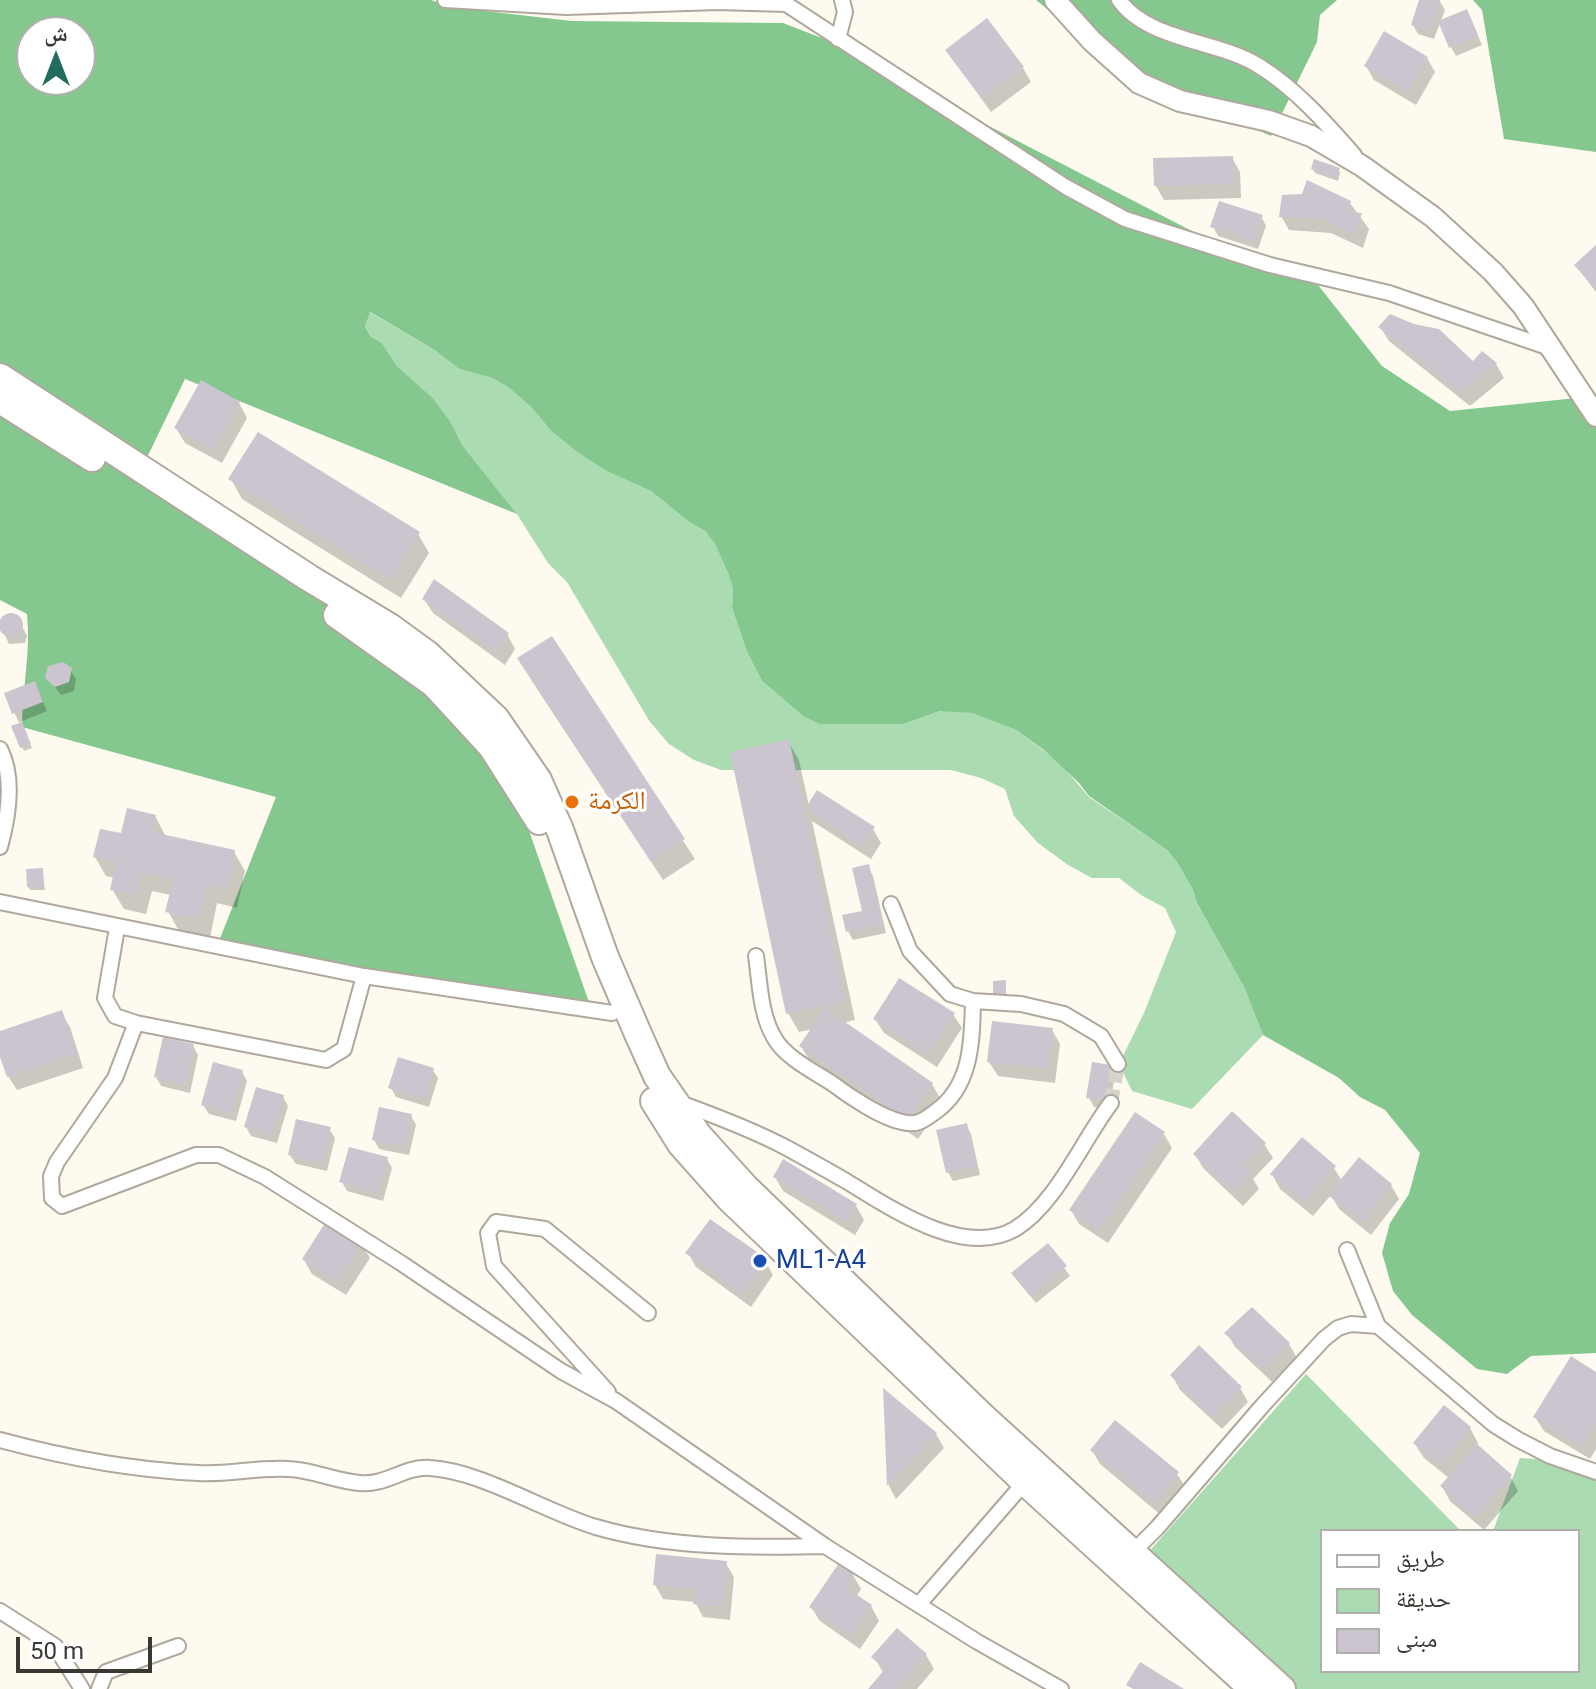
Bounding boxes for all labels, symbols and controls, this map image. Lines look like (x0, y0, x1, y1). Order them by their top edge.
north arrow (16, 16, 96, 96)
text: ش (44, 21, 68, 46)
place label: الكرمة (588, 786, 646, 818)
marker: الكرمة (563, 793, 581, 811)
place label: ML1-A4 (776, 1245, 866, 1277)
marker: ML1-A4 (751, 1252, 769, 1270)
legend (1320, 1529, 1580, 1673)
text: طريق (1396, 1545, 1445, 1573)
text: حديقة (1396, 1585, 1451, 1613)
scale bar (20, 1621, 156, 1671)
text: مبنى (1396, 1625, 1437, 1653)
text: 50 m (30, 1637, 84, 1665)

